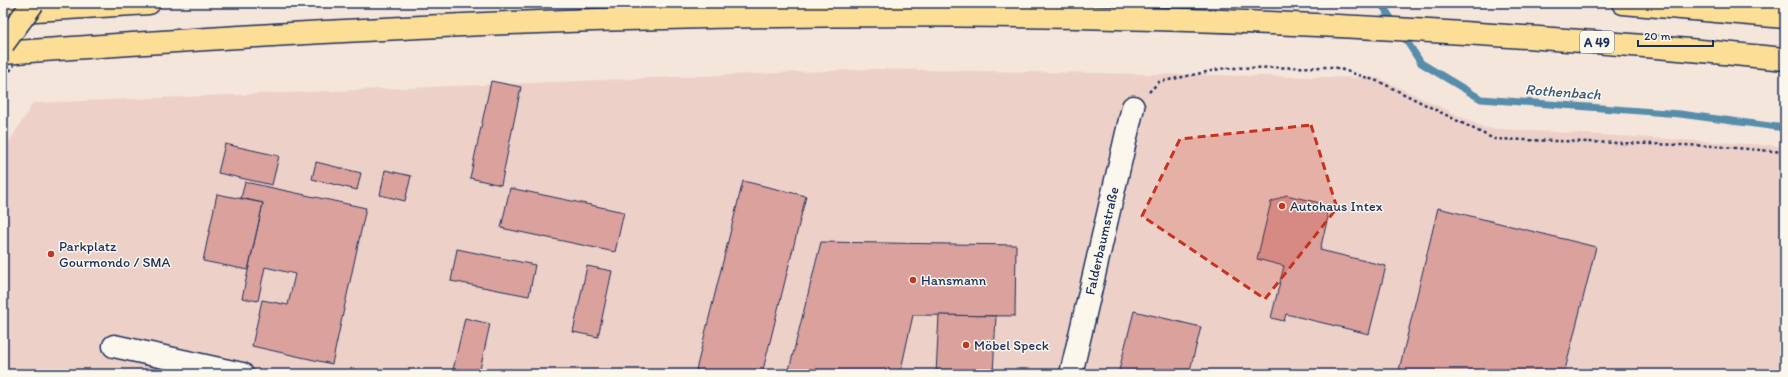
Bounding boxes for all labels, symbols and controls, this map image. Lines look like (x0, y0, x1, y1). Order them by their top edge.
scale bar (1638, 22, 1713, 48)
text: 20 m (1644, 29, 1671, 43)
road number: A 49 (1580, 31, 1614, 53)
water label: Rothenbach (1525, 80, 1602, 104)
street label: Falderbaumstraße (1081, 185, 1123, 297)
place label: Autohaus Intex (1290, 198, 1383, 215)
marker: Autohaus Intex (1277, 201, 1287, 211)
place label: Parkplatz Gourmondo / SMA (59, 238, 171, 271)
marker: Parkplatz Gourmondo / SMA (46, 249, 56, 259)
place label: Hansmann (921, 272, 987, 289)
marker: Hansmann (908, 275, 918, 285)
place label: Möbel Speck (974, 337, 1049, 354)
marker: Möbel Speck (961, 340, 971, 350)

